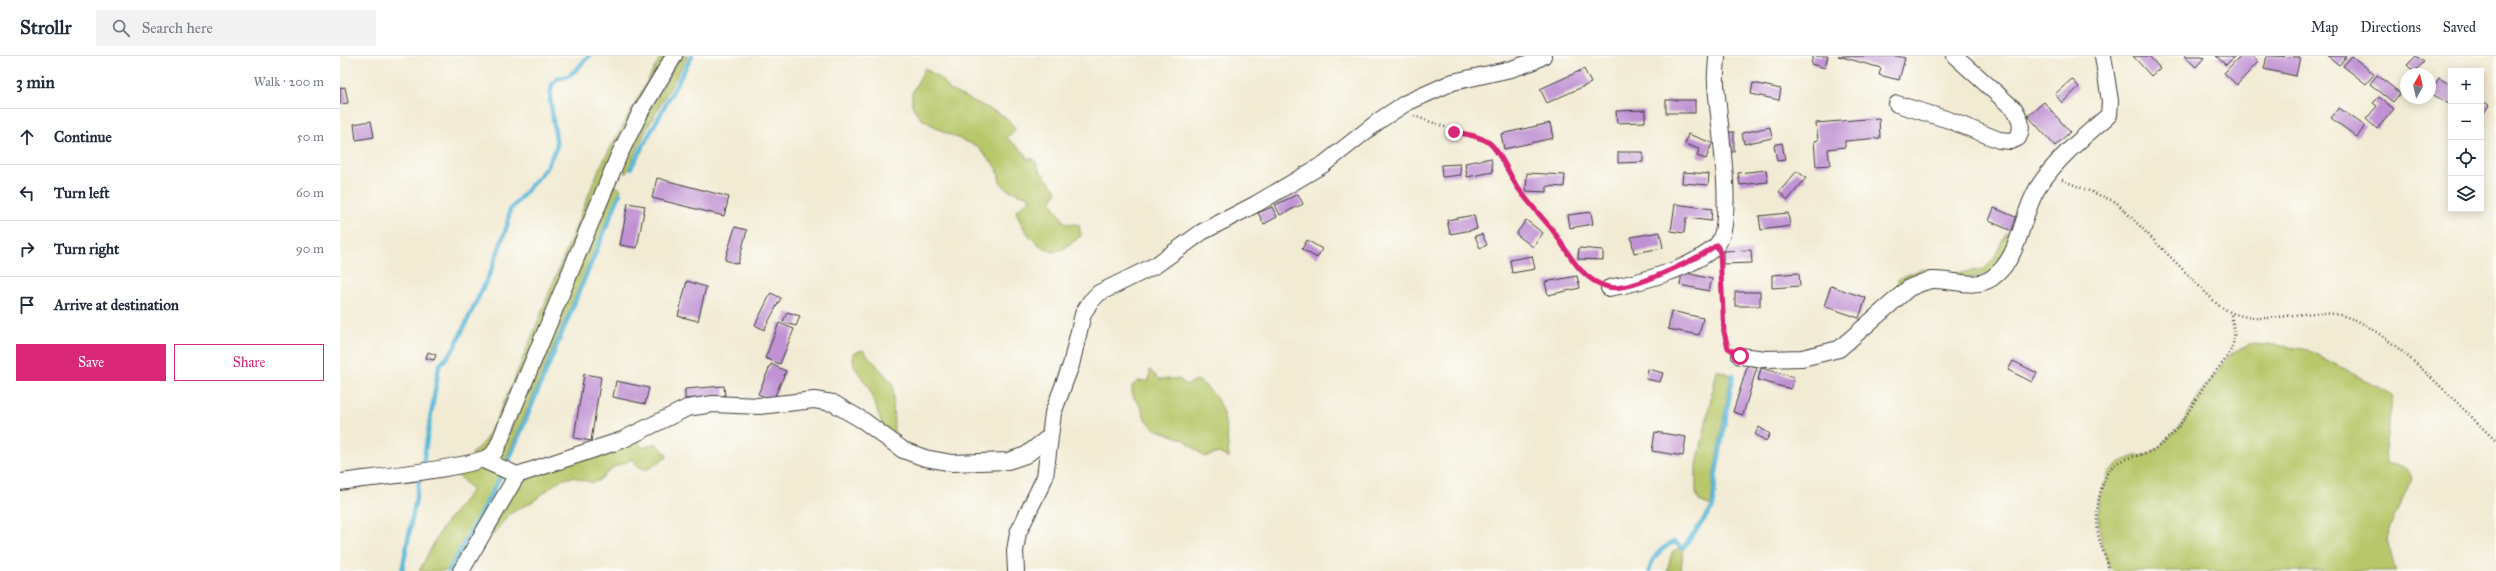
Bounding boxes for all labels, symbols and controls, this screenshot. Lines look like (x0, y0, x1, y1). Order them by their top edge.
search box (96, 10, 376, 46)
text: Strollr (20, 16, 72, 39)
icon: search (110, 17, 132, 39)
text: Search here (142, 19, 213, 37)
text: Map (2311, 19, 2338, 36)
text: Directions (2360, 19, 2421, 36)
text: Saved (2443, 19, 2476, 36)
north arrow (2400, 68, 2436, 104)
map controls (2448, 68, 2484, 212)
button: + (2448, 68, 2484, 104)
text: 3 min (16, 72, 55, 93)
text: Walk · 200 m (254, 74, 324, 90)
button: − (2448, 104, 2484, 140)
route end (1445, 123, 1463, 141)
icon: ahead (16, 126, 38, 148)
text: Continue (54, 128, 112, 146)
text: 50 m (297, 129, 324, 145)
button: locate (2448, 140, 2484, 176)
button: layers (2448, 176, 2484, 212)
icon: left (16, 182, 38, 204)
text: Turn left (54, 184, 110, 202)
text: 60 m (296, 185, 324, 201)
icon: right (16, 238, 38, 260)
text: Turn right (54, 240, 119, 258)
text: 90 m (296, 241, 324, 257)
icon: arrive (16, 294, 38, 316)
text: Arrive at destination (54, 296, 179, 314)
button: Save (16, 344, 166, 381)
button: Share (174, 344, 324, 381)
route start (1731, 347, 1749, 365)

